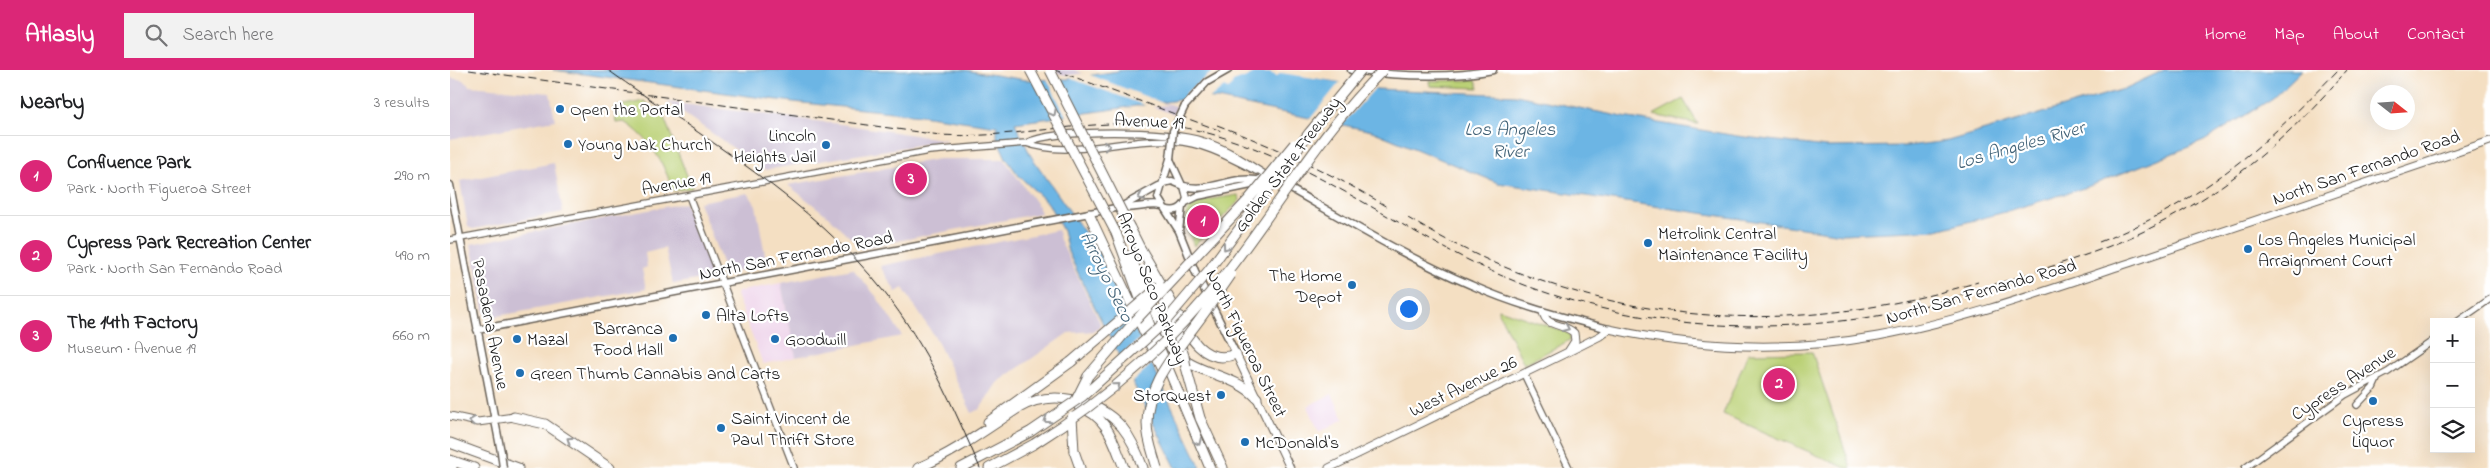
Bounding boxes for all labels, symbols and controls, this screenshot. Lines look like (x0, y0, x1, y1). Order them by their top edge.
search box (124, 13, 474, 58)
text: Atlasly (25, 18, 94, 53)
icon: search (142, 21, 170, 49)
text: Search here (182, 22, 273, 49)
text: Home (2205, 22, 2246, 48)
text: Map (2274, 22, 2305, 48)
text: About (2333, 22, 2379, 48)
text: Contact (2407, 22, 2465, 48)
north arrow (2370, 85, 2415, 130)
text: Nearby (20, 88, 84, 118)
text: 3 results (374, 91, 430, 115)
street label: Golden State Freeway (1229, 92, 1348, 239)
place label: Open the Portal (570, 98, 683, 124)
marker: Open the Portal (554, 103, 566, 115)
one-way arrow (1046, 108, 1056, 117)
street label: Avenue 19 (1114, 108, 1185, 138)
water label: Los Angeles River (1954, 115, 2090, 179)
water label: Los Angeles River (1465, 117, 1556, 166)
place label: Lincoln Heights Jail (734, 124, 816, 172)
street label: North San Fernando Road (2269, 125, 2464, 213)
place label: Young Nak Church (578, 133, 712, 160)
marker: Young Nak Church (562, 138, 574, 150)
marker: Lincoln Heights Jail (820, 139, 832, 151)
one-way arrow (1104, 141, 1112, 152)
text: Confluence Park (67, 150, 191, 177)
pin: 3 (895, 160, 927, 198)
text: 1 (33, 164, 39, 188)
text: 290 m (394, 164, 430, 188)
street label: Avenue 19 (640, 166, 713, 204)
text: Park · North Figueroa Street (67, 177, 251, 201)
one-way arrow (1137, 191, 1146, 201)
pin: 1 (1187, 202, 1219, 240)
street label: Arroyo Seco Parkway (1109, 209, 1193, 369)
place label: Metrolink Central Maintenance Facility (1658, 222, 1808, 269)
street label: North San Fernando Road (697, 225, 895, 288)
water label: Arroyo Seco (1072, 227, 1140, 328)
place label: Los Angeles Municipal Arraignment Court (2258, 228, 2416, 276)
text: Cypress Park Recreation Center (67, 230, 311, 257)
marker: Metrolink Central Maintenance Facility (1642, 237, 1654, 249)
one-way arrow (1223, 241, 1231, 250)
marker: Los Angeles Municipal Arraignment Court (2242, 243, 2254, 255)
text: 2 (32, 244, 40, 268)
text: 490 m (395, 244, 430, 268)
street label: North San Fernando Road (1883, 253, 2080, 333)
text: Park · North San Fernando Road (67, 257, 282, 281)
street label: Pasadena Avenue (464, 257, 515, 393)
place label: The Home Depot (1269, 264, 1343, 311)
street label: North Figueroa Street (1197, 265, 1292, 423)
marker: The Home Depot (1346, 279, 1358, 291)
your location (1396, 296, 1422, 322)
place label: Alta Lofts (716, 304, 789, 330)
marker: Alta Lofts (700, 309, 712, 321)
text: The 14th Factory (67, 310, 198, 337)
place label: Barranca Food Hall (592, 317, 663, 364)
map controls (2430, 318, 2475, 453)
button: + (2430, 318, 2475, 363)
one-way arrow (1561, 322, 1570, 333)
text: 3 (33, 324, 39, 348)
text: 660 m (393, 324, 430, 348)
place label: Mazal (527, 328, 568, 354)
place label: Goodwill (785, 328, 846, 354)
marker: Barranca Food Hall (667, 332, 679, 344)
marker: Mazal (511, 333, 523, 345)
marker: Goodwill (769, 333, 781, 345)
text: Museum · Avenue 19 (67, 337, 196, 361)
street label: Cypress Avenue (2287, 341, 2402, 428)
street label: West Avenue 26 (1406, 350, 1522, 425)
place label: Green Thumb Cannabis and Carts (530, 362, 781, 388)
button: − (2430, 363, 2475, 408)
pin: 2 (1763, 365, 1795, 403)
marker: Green Thumb Cannabis and Carts (514, 367, 526, 379)
one-way arrow (1111, 383, 1120, 392)
place label: StorQuest (1133, 384, 1211, 410)
marker: StorQuest (1215, 389, 1227, 401)
marker: Cypress Liquor (2367, 395, 2379, 407)
place label: Saint Vincent de Paul Thrift Store (731, 407, 855, 454)
button: layers (2430, 408, 2475, 453)
place label: Cypress Liquor (2342, 409, 2404, 456)
one-way arrow (1043, 414, 1053, 423)
one-way arrow (468, 416, 476, 427)
marker: Saint Vincent de Paul Thrift Store (715, 422, 727, 434)
place label: McDonald's (1255, 431, 1339, 457)
marker: McDonald's (1239, 436, 1251, 448)
one-way arrow (566, 437, 576, 446)
one-way arrow (1192, 437, 1203, 446)

